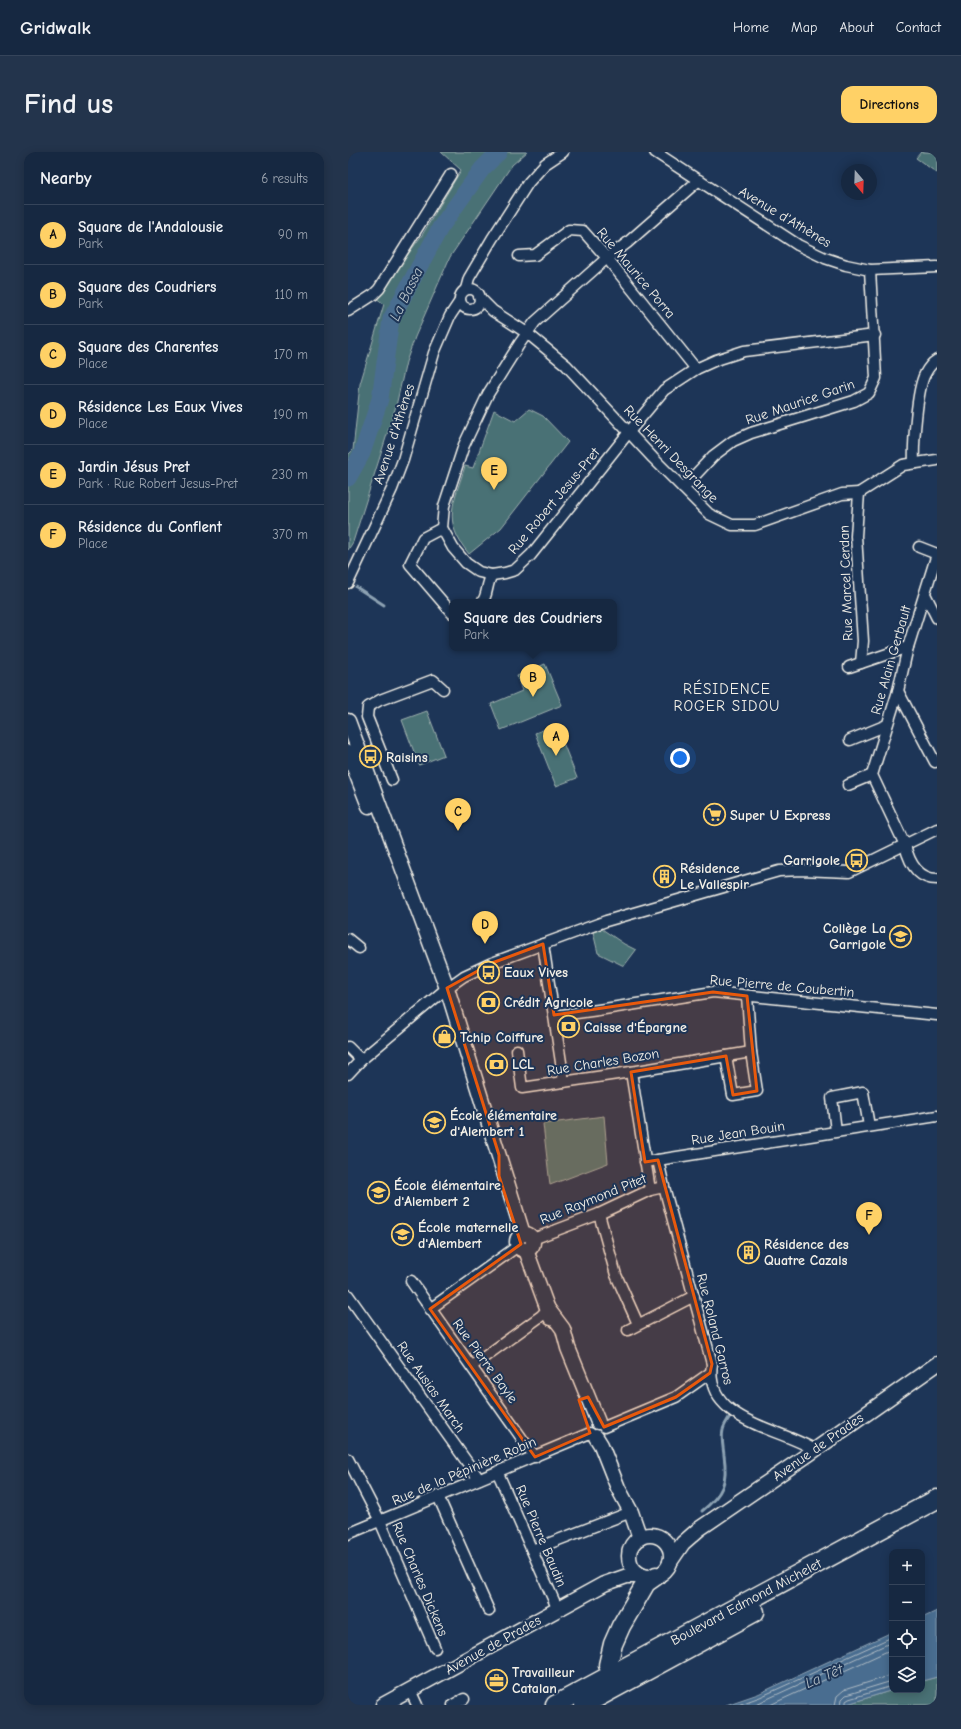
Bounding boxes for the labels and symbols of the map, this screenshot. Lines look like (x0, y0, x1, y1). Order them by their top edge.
north arrow (841, 164, 877, 200)
street label: Avenue d'Athènes (736, 183, 834, 251)
street label: Rue Maurice Porra (593, 224, 679, 322)
water label: La Bassa (385, 264, 427, 324)
street label: Rue Maurice Garin (743, 375, 857, 429)
street label: Avenue d'Athènes (370, 381, 418, 486)
street label: Rue Henri Desgrange (620, 402, 722, 506)
street label: Rue Robert Jesus-Pret (505, 444, 604, 558)
pin: E (481, 457, 507, 490)
street label: Rue Marcel Cerdan (835, 525, 857, 641)
street label: Rue Alain Gerbault (867, 603, 915, 717)
pin: B (520, 664, 546, 697)
district label: RÉSIDENCE ROGER SIDOU (674, 679, 780, 715)
pin: A (543, 723, 569, 756)
bus stop icon: Raisins (357, 744, 383, 770)
your location (670, 748, 690, 768)
place label: Raisins (386, 749, 428, 766)
pin: C (445, 798, 471, 831)
supermarket icon: Super U Express (702, 802, 728, 828)
place label: Super U Express (730, 807, 831, 824)
bus stop icon: Garrigole (843, 847, 869, 873)
place label: Garrigole (783, 852, 840, 869)
place label: Résidence Le Vallespir (680, 860, 749, 893)
building icon: Résidence Le Vallespir (651, 863, 677, 889)
pin: D (472, 911, 498, 944)
place label: Collège La Garrigole (823, 920, 886, 953)
school or university icon: Collège La Garrigole (888, 923, 914, 949)
bus stop icon: Eaux Vives (475, 959, 501, 985)
place label: Eaux Vives (504, 964, 568, 981)
street label: Rue Pierre de Coubertin (709, 971, 855, 1001)
bank icon: Crédit Agricole (476, 989, 502, 1015)
place label: Crédit Agricole (504, 994, 593, 1011)
bank icon: Caisse d'Épargne (556, 1014, 582, 1040)
place label: Caisse d'Épargne (584, 1019, 687, 1036)
shop icon: Tchip Coiffure (432, 1024, 458, 1050)
place label: Tchip Coiffure (460, 1029, 543, 1046)
street label: Rue Charles Bozon (546, 1045, 660, 1079)
bank icon: LCL (483, 1051, 509, 1077)
place label: LCL (512, 1056, 534, 1073)
place label: École élémentaire d'Alembert 1 (450, 1107, 557, 1140)
school or university icon: École élémentaire d'Alembert 1 (421, 1110, 447, 1136)
street label: Rue Jean Bouin (690, 1117, 786, 1149)
street label: Rue Raymond Pitet (537, 1170, 650, 1228)
place label: École élémentaire d'Alembert 2 (394, 1177, 501, 1210)
school or university icon: École élémentaire d'Alembert 2 (366, 1180, 392, 1206)
pin: F (856, 1202, 882, 1235)
place label: École maternelle d'Alembert (418, 1219, 518, 1252)
school or university icon: École maternelle d'Alembert (389, 1222, 415, 1248)
place label: Résidence des Quatre Cazals (764, 1236, 849, 1269)
building icon: Résidence des Quatre Cazals (735, 1239, 761, 1265)
street label: Rue Roland Garros (693, 1272, 737, 1387)
street label: Rue Pierre Bayle (449, 1316, 521, 1406)
street label: Rue Ausias March (393, 1338, 469, 1436)
street label: Avenue de Prades (769, 1409, 867, 1485)
street label: Rue de la Pépinière Robin (389, 1433, 539, 1509)
street label: Rue Pierre Baudin (512, 1482, 570, 1590)
street label: Rue Charles Dickens (388, 1519, 452, 1639)
street label: Boulevard Edmond Michelet (668, 1555, 825, 1649)
street label: Avenue de Prades (442, 1612, 544, 1678)
water label: La Têt (802, 1659, 847, 1692)
place label: Travailleur Catalan (512, 1664, 575, 1697)
office icon: Travailleur Catalan (484, 1667, 510, 1693)

